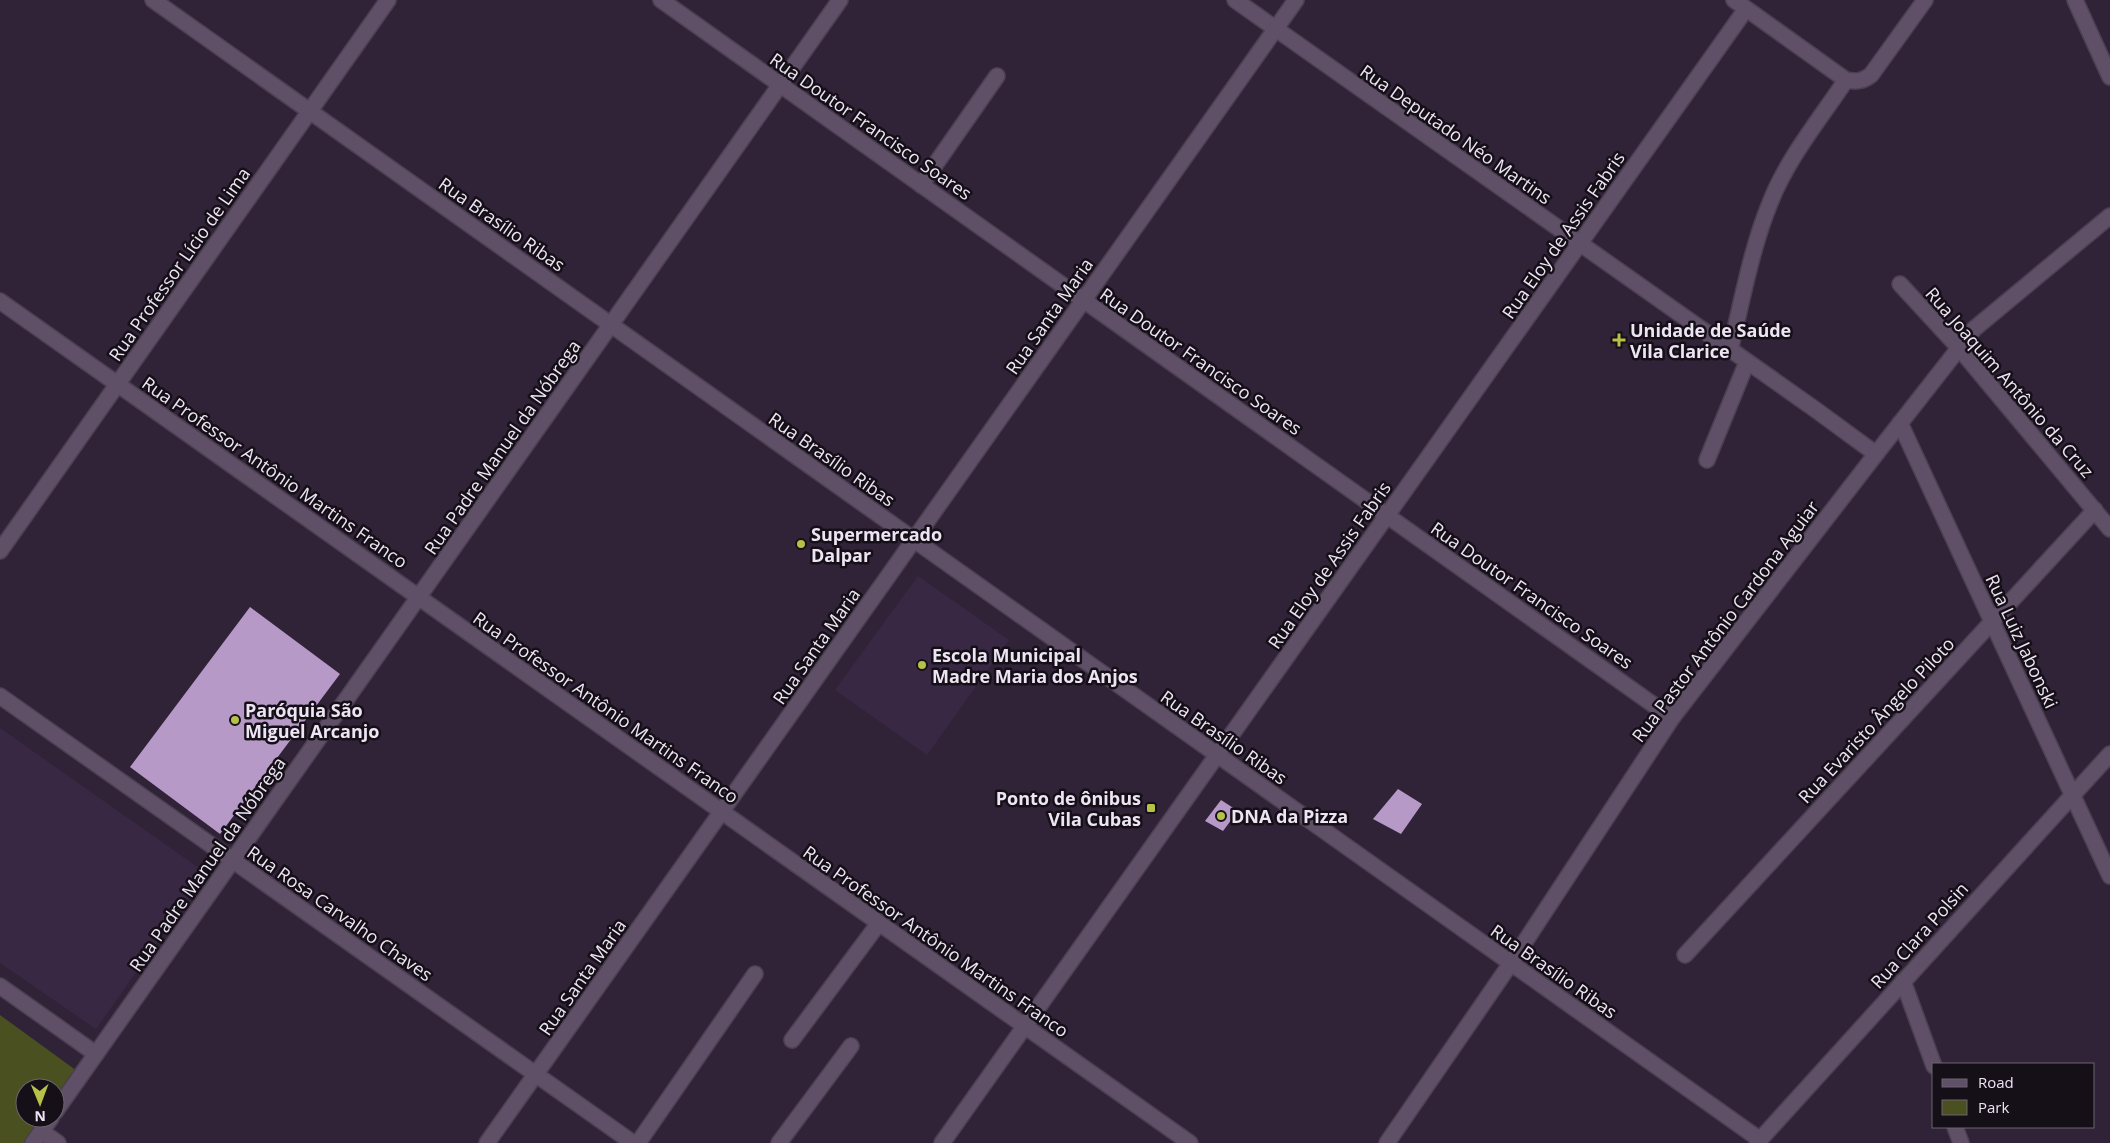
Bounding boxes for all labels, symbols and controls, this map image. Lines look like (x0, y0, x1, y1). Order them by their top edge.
street label: Rua Doutor Francisco Soares (765, 47, 977, 205)
street label: Rua Deputado Néo Martins (1356, 59, 1556, 209)
street label: Rua Eloy de Assis Fabris (1496, 147, 1630, 323)
street label: Rua Professor Lício de Lima (103, 162, 255, 366)
street label: Rua Brasílio Ribas (434, 172, 570, 276)
street label: Rua Santa Maria (1000, 253, 1098, 379)
street label: Rua Doutor Francisco Soares (1095, 282, 1307, 440)
street label: Rua Joaquim Antônio da Cruz (1921, 282, 2099, 482)
place label: Unidade de Saúde Vila Clarice (1630, 318, 1791, 363)
marker: Unidade de Saúde Vila Clarice (1612, 333, 1626, 347)
street label: Rua Padre Manuel da Nóbrega (419, 335, 585, 559)
street label: Rua Professor Antônio Martins Franco (138, 371, 412, 573)
street label: Rua Brasílio Ribas (764, 407, 900, 511)
street label: Rua Eloy de Assis Fabris (1262, 477, 1396, 653)
street label: Rua Pastor Antônio Cardona Aguiar (1626, 495, 1824, 747)
street label: Rua Doutor Francisco Soares (1426, 516, 1638, 674)
place label: Supermercado Dalpar (811, 522, 942, 567)
marker: Supermercado Dalpar (795, 538, 807, 550)
street label: Rua Luiz Jabonski (1980, 570, 2064, 712)
street label: Rua Santa Maria (767, 583, 865, 709)
street label: Rua Professor Antônio Martins Franco (469, 606, 743, 808)
street label: Rua Evaristo Ângelo Piloto (1793, 632, 1959, 808)
place label: Escola Municipal Madre Maria dos Anjos (932, 643, 1138, 688)
marker: Escola Municipal Madre Maria dos Anjos (916, 659, 928, 671)
street label: Rua Brasílio Ribas (1156, 685, 1292, 789)
place label: Paróquia São Miguel Arcanjo (245, 698, 379, 743)
marker: Paróquia São Miguel Arcanjo (229, 714, 241, 726)
street label: Rua Padre Manuel da Nóbrega (124, 752, 290, 976)
place label: Ponto de ônibus Vila Cubas (996, 786, 1141, 831)
marker: Ponto de ônibus Vila Cubas (1145, 802, 1157, 814)
place label: DNA da Pizza (1231, 804, 1348, 828)
marker: DNA da Pizza (1215, 810, 1227, 822)
street label: Rua Rosa Carvalho Chaves (243, 840, 437, 986)
street label: Rua Professor Antônio Martins Franco (799, 840, 1073, 1042)
street label: Rua Clara Polsin (1865, 877, 1973, 993)
street label: Rua Santa Maria (533, 914, 631, 1040)
street label: Rua Brasílio Ribas (1486, 919, 1622, 1023)
legend (1932, 1063, 2095, 1128)
text: Road (1978, 1072, 2014, 1092)
north arrow (15, 1078, 65, 1128)
text: Park (1978, 1097, 2009, 1117)
text: N (34, 1107, 46, 1126)

